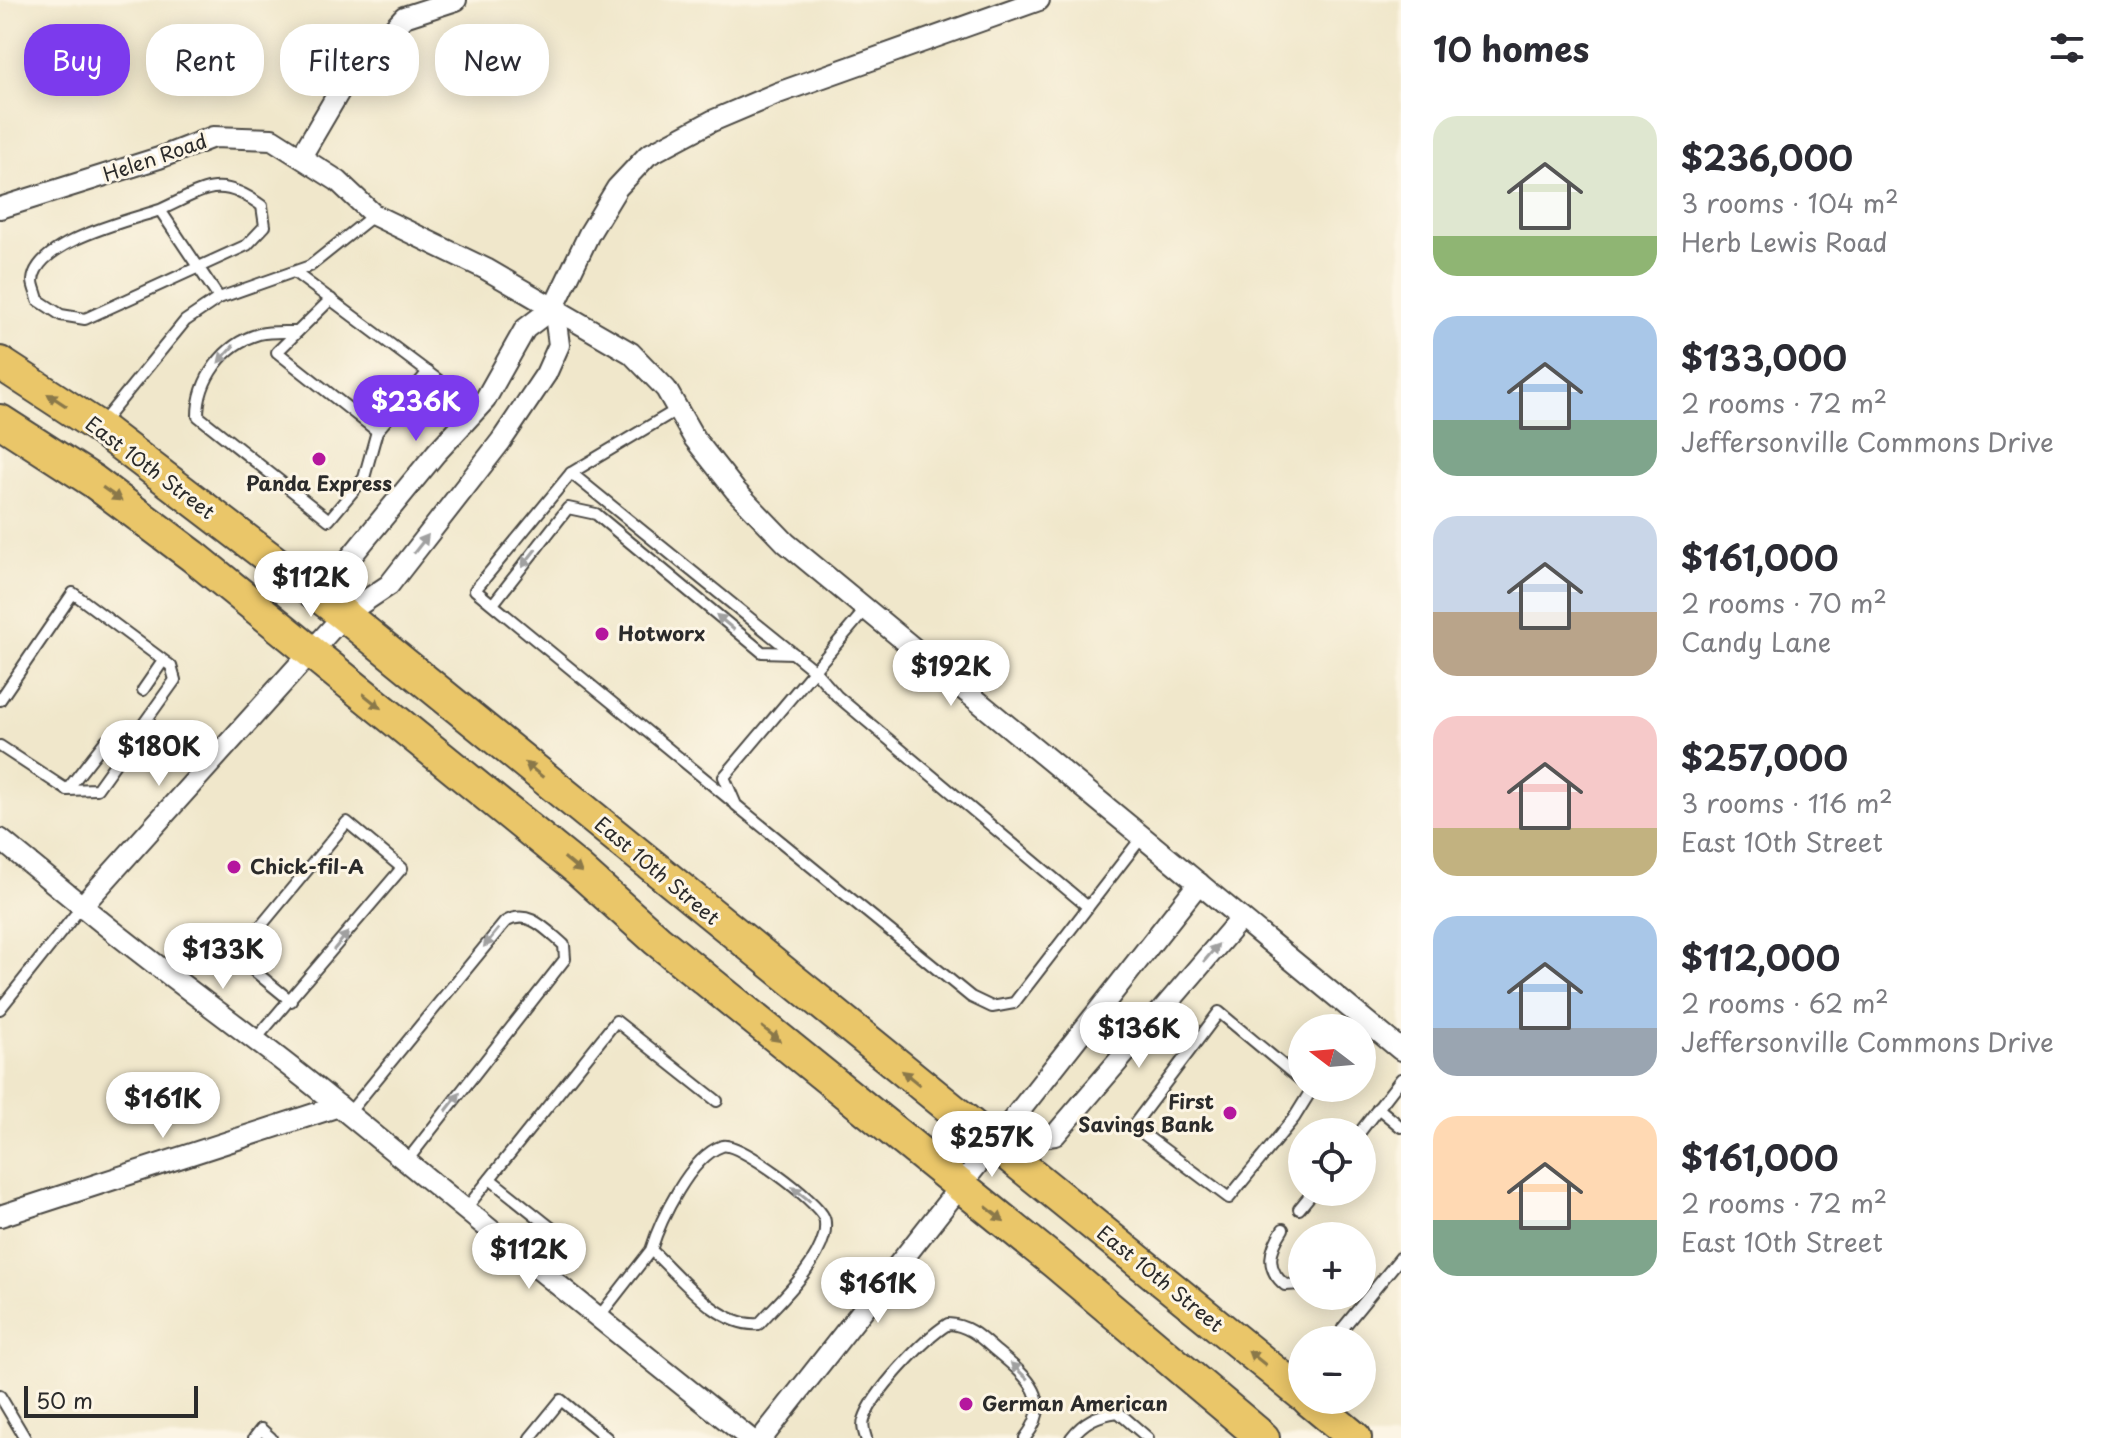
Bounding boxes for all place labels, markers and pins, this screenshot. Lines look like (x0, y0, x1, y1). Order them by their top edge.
pin: $236K (360, 375, 472, 443)
marker: Panda Express (310, 450, 328, 468)
place label: Panda Express (246, 468, 392, 498)
pin: $112K (255, 551, 367, 619)
place label: Hotworx (618, 618, 705, 648)
marker: Hotworx (593, 625, 611, 643)
pin: $192K (895, 640, 1007, 708)
pin: $180K (103, 720, 215, 788)
place label: Chick-fil-A (250, 851, 364, 881)
marker: Chick-fil-A (225, 858, 243, 876)
pin: $133K (167, 923, 279, 991)
pin: $136K (1083, 1002, 1195, 1070)
pin: $161K (107, 1072, 219, 1140)
place label: First Savings Bank (1078, 1086, 1215, 1139)
marker: First Savings Bank (1221, 1104, 1239, 1122)
pin: $257K (936, 1111, 1048, 1179)
pin: $112K (473, 1223, 585, 1291)
pin: $161K (822, 1257, 934, 1325)
place label: German American (982, 1388, 1168, 1418)
marker: German American (957, 1395, 975, 1413)

